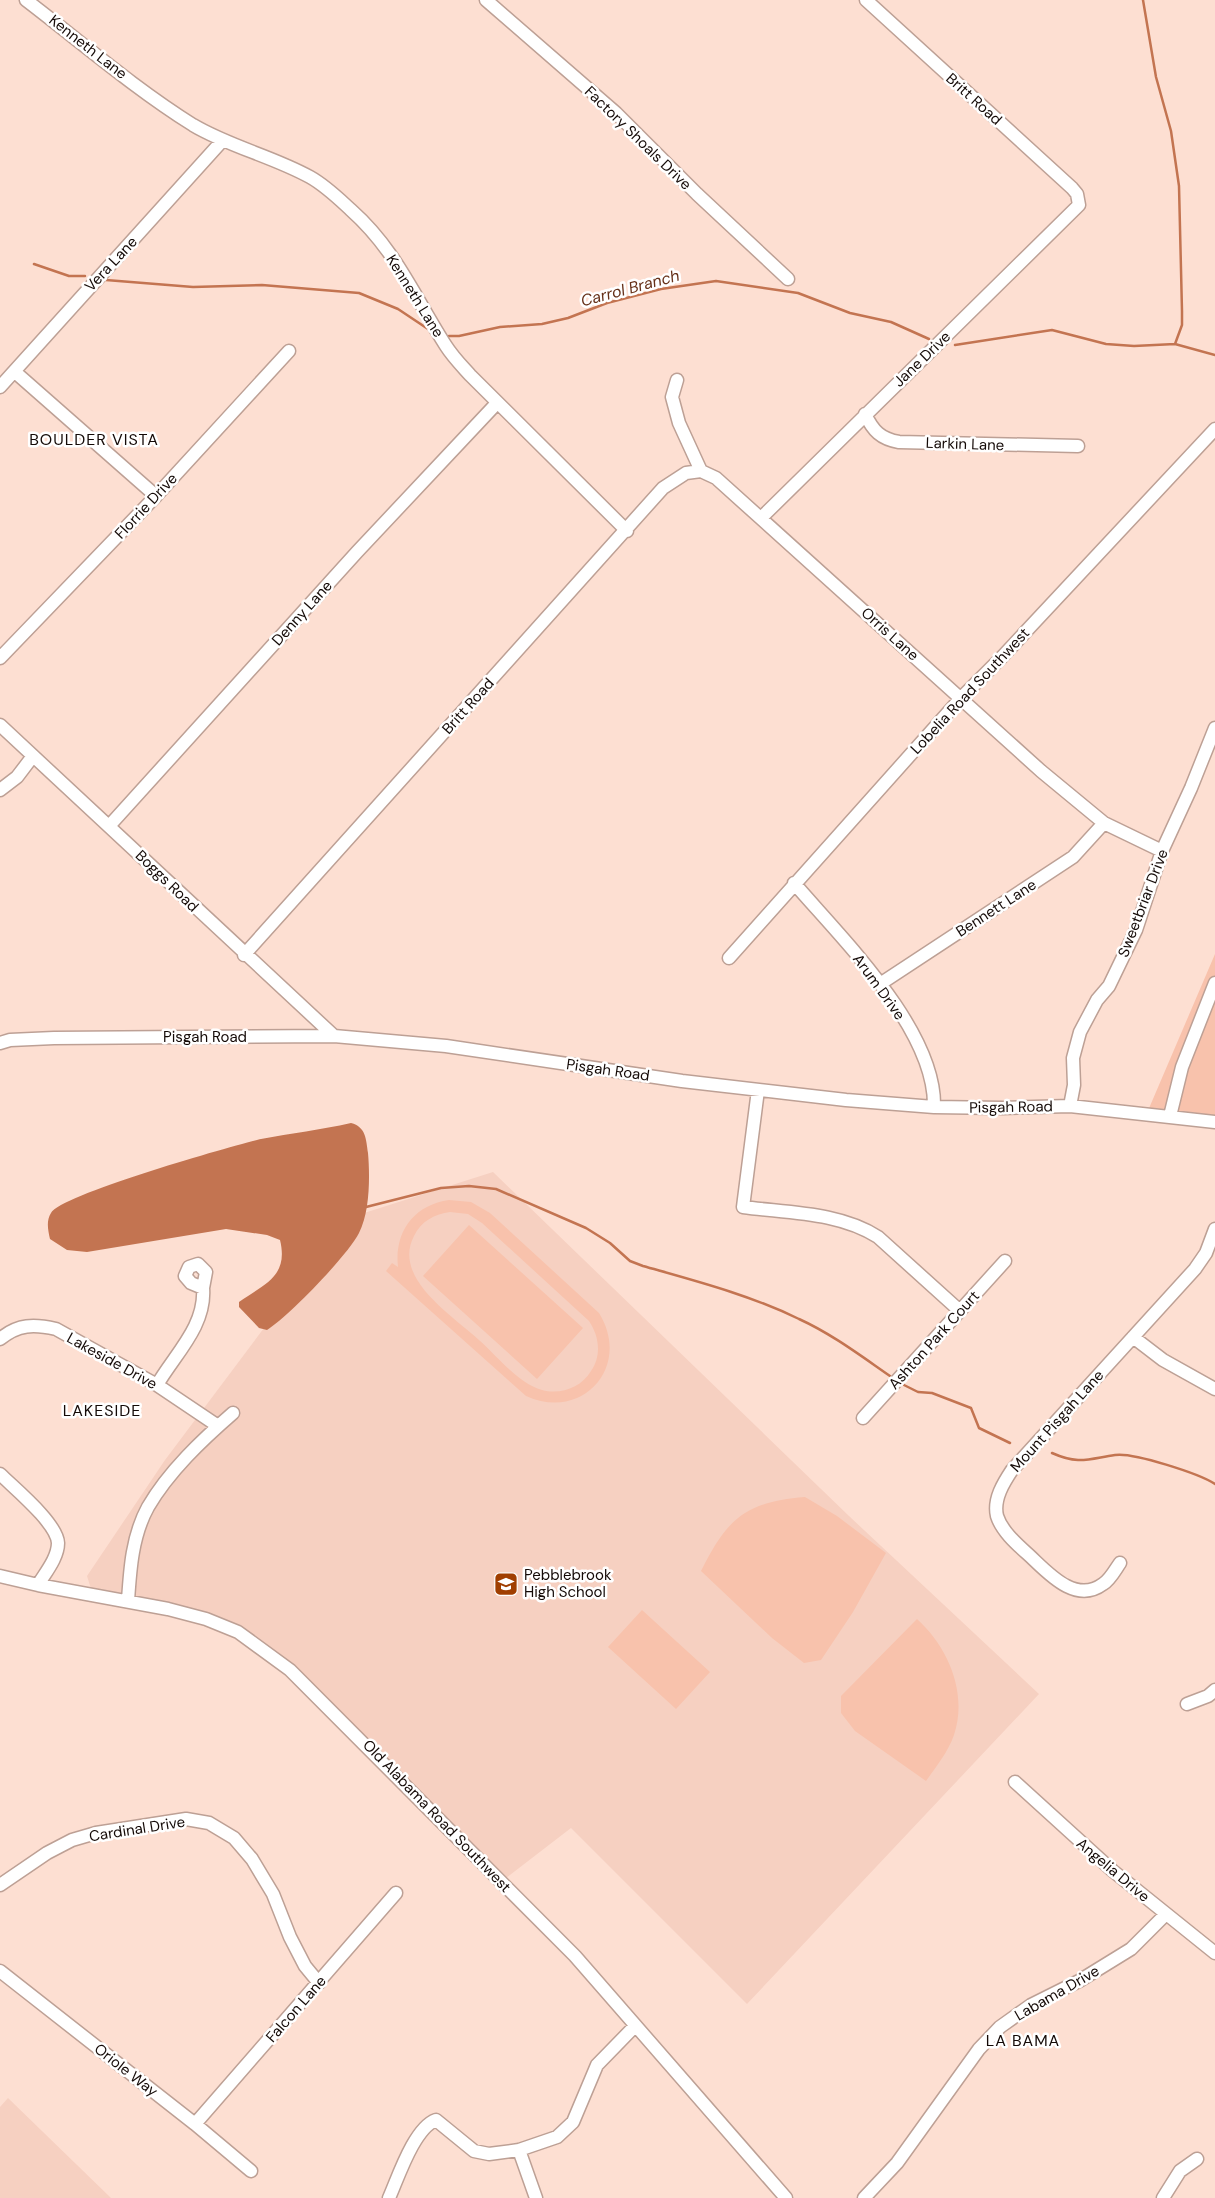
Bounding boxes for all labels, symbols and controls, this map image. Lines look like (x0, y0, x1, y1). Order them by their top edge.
street label: Kenneth Lane (45, 10, 131, 84)
street label: Britt Road (942, 69, 1006, 129)
street label: Factory Shoals Drive (580, 82, 696, 194)
street label: Vera Lane (80, 232, 142, 296)
street label: Kenneth Lane (382, 251, 448, 341)
water label: Carrol Branch (578, 265, 682, 311)
street label: Jane Drive (889, 327, 955, 391)
district label: BOULDER VISTA (29, 429, 159, 450)
street label: Larkin Lane (925, 433, 1005, 455)
street label: Florrie Drive (110, 469, 182, 543)
street label: Denny Lane (267, 576, 337, 650)
street label: Orris Lane (857, 603, 923, 665)
street label: Lobelia Road Southwest (906, 623, 1034, 758)
street label: Britt Road (438, 674, 498, 738)
street label: Boggs Road (131, 846, 203, 916)
street label: Sweetbriar Drive (1113, 846, 1173, 960)
street label: Bennett Lane (952, 875, 1040, 941)
street label: Arum Drive (848, 950, 910, 1024)
street label: Pisgah Road (163, 1027, 247, 1047)
street label: Pisgah Road (565, 1054, 651, 1086)
street label: Pisgah Road (969, 1096, 1053, 1118)
street label: Ashton Park Court (884, 1286, 984, 1394)
street label: Lakeside Drive (63, 1328, 161, 1394)
street label: Mount Pisgah Lane (1006, 1366, 1108, 1476)
district label: LAKESIDE (63, 1400, 141, 1421)
place label: Pebblebrook High School (524, 1565, 612, 1602)
school or university icon: Pebblebrook High School (493, 1571, 519, 1597)
street label: Old Alabama Road Southwest (359, 1735, 516, 1897)
street label: Cardinal Drive (88, 1812, 186, 1846)
street label: Angelia Drive (1072, 1833, 1154, 1907)
street label: Labama Drive (1011, 1961, 1103, 2025)
street label: Falcon Lane (261, 1971, 331, 2047)
district label: LA BAMA (986, 2030, 1060, 2051)
street label: Oriole Way (90, 2039, 162, 2102)

